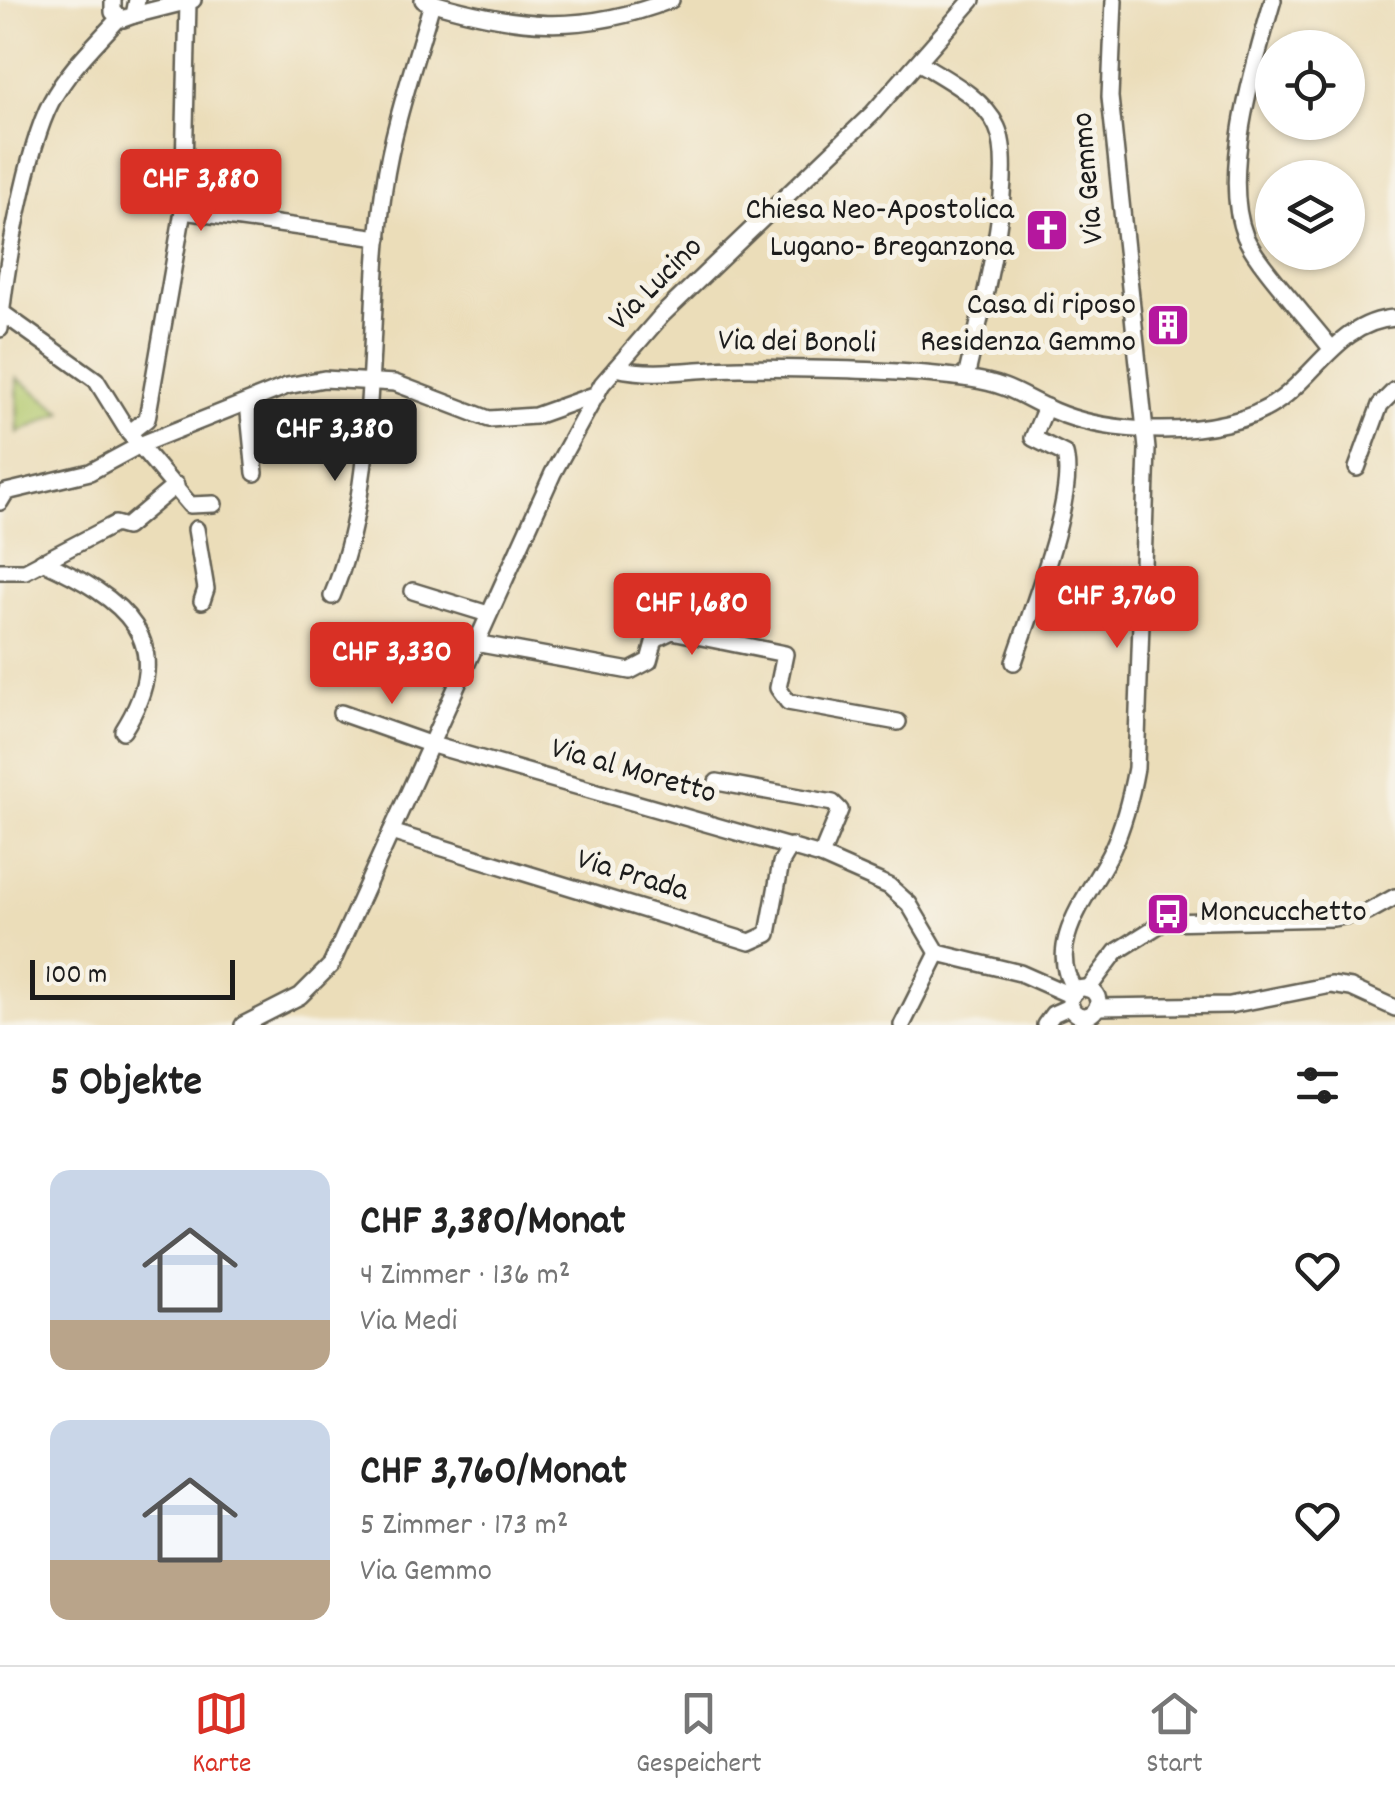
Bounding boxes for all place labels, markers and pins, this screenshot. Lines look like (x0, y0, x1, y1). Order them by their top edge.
pin: CHF 3,880 (87, 149, 315, 234)
place label: Chiesa Neo-Apostolica Lugano- Breganzona (745, 189, 1015, 272)
church icon: Chiesa Neo-Apostolica Lugano- Breganzona (1024, 207, 1070, 253)
place label: Casa di riposo Residenza Gemmo (920, 284, 1136, 367)
building icon: Casa di riposo Residenza Gemmo (1145, 302, 1191, 348)
pin: CHF 3,380 (221, 399, 449, 484)
pin: CHF 3,760 (1003, 566, 1231, 651)
pin: CHF 1,680 (578, 573, 806, 658)
pin: CHF 3,330 (278, 622, 506, 707)
bus stop icon: Moncucchetto (1145, 891, 1191, 937)
place label: Moncucchetto (1200, 891, 1367, 937)

